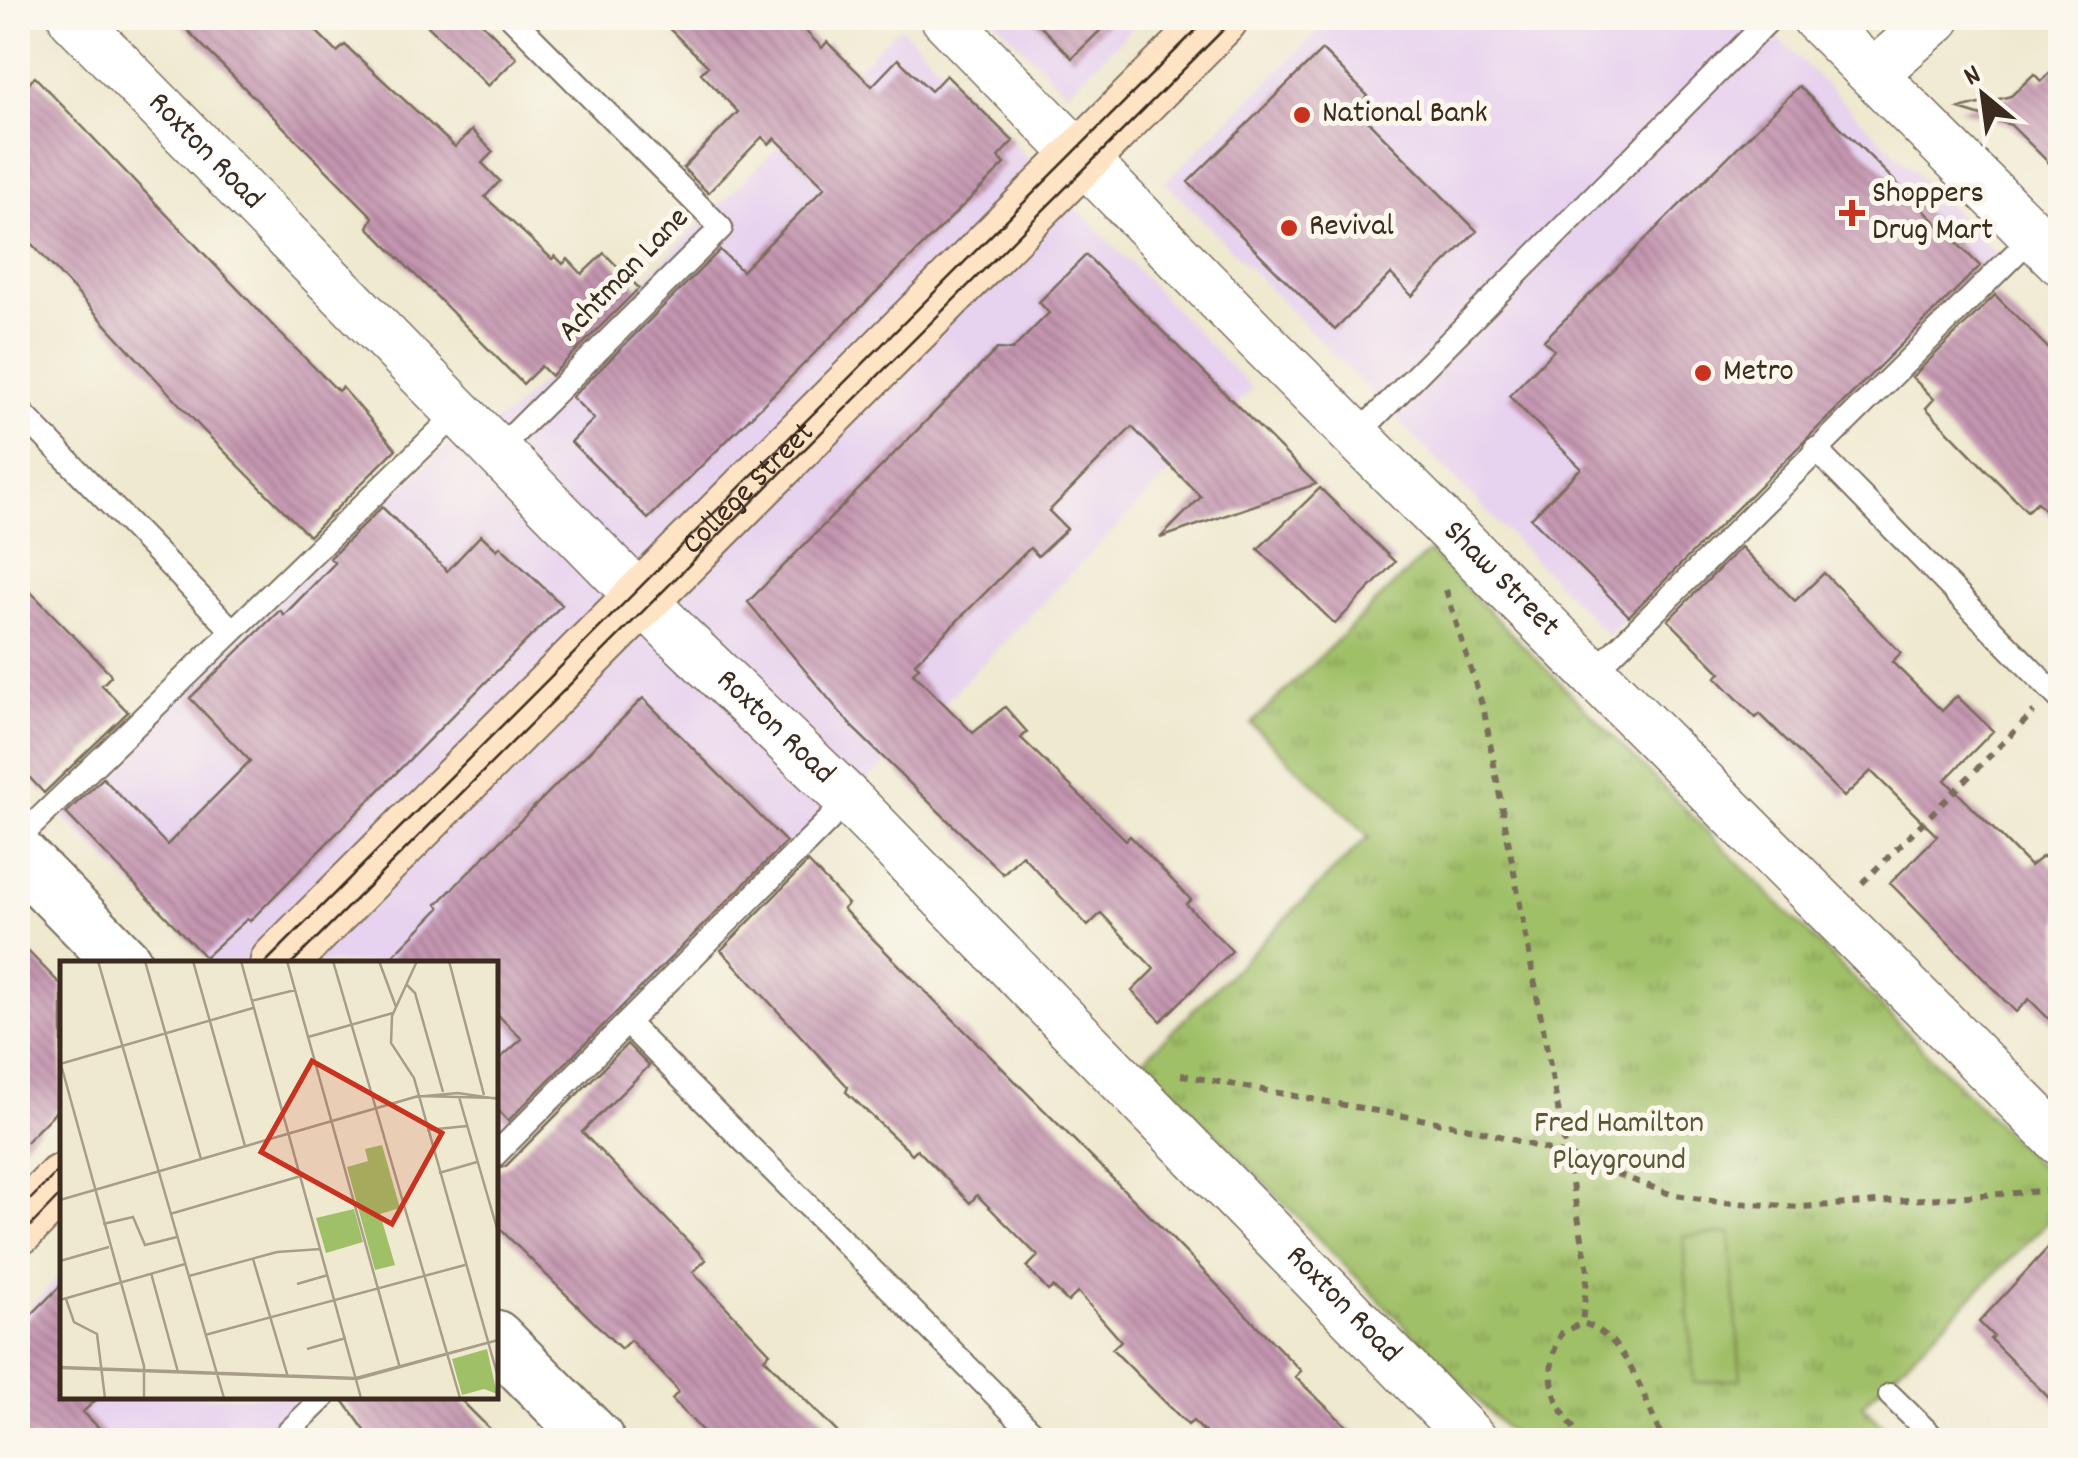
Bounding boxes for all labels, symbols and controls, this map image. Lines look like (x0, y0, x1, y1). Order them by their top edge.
north arrow (1933, 45, 2033, 145)
text: N (1958, 57, 1989, 98)
street label: Roxton Road (136, 83, 273, 222)
place label: National Bank (1322, 92, 1488, 138)
marker: National Bank (1291, 104, 1313, 126)
place label: Shoppers Drug Mart (1872, 172, 1993, 255)
street label: Achtman Lane (548, 198, 702, 354)
marker: Shoppers Drug Mart (1841, 202, 1863, 224)
place label: Revival (1309, 205, 1394, 251)
marker: Revival (1278, 217, 1300, 239)
place label: Metro (1723, 350, 1794, 396)
marker: Metro (1692, 362, 1714, 384)
street label: College Street (672, 412, 827, 567)
street label: Shaw Street (1431, 511, 1569, 650)
street label: Roxton Road (704, 660, 844, 797)
inset map (60, 961, 498, 1398)
park label: Fred Hamilton Playground (1534, 1102, 1704, 1185)
street label: Roxton Road (1273, 1236, 1411, 1375)

